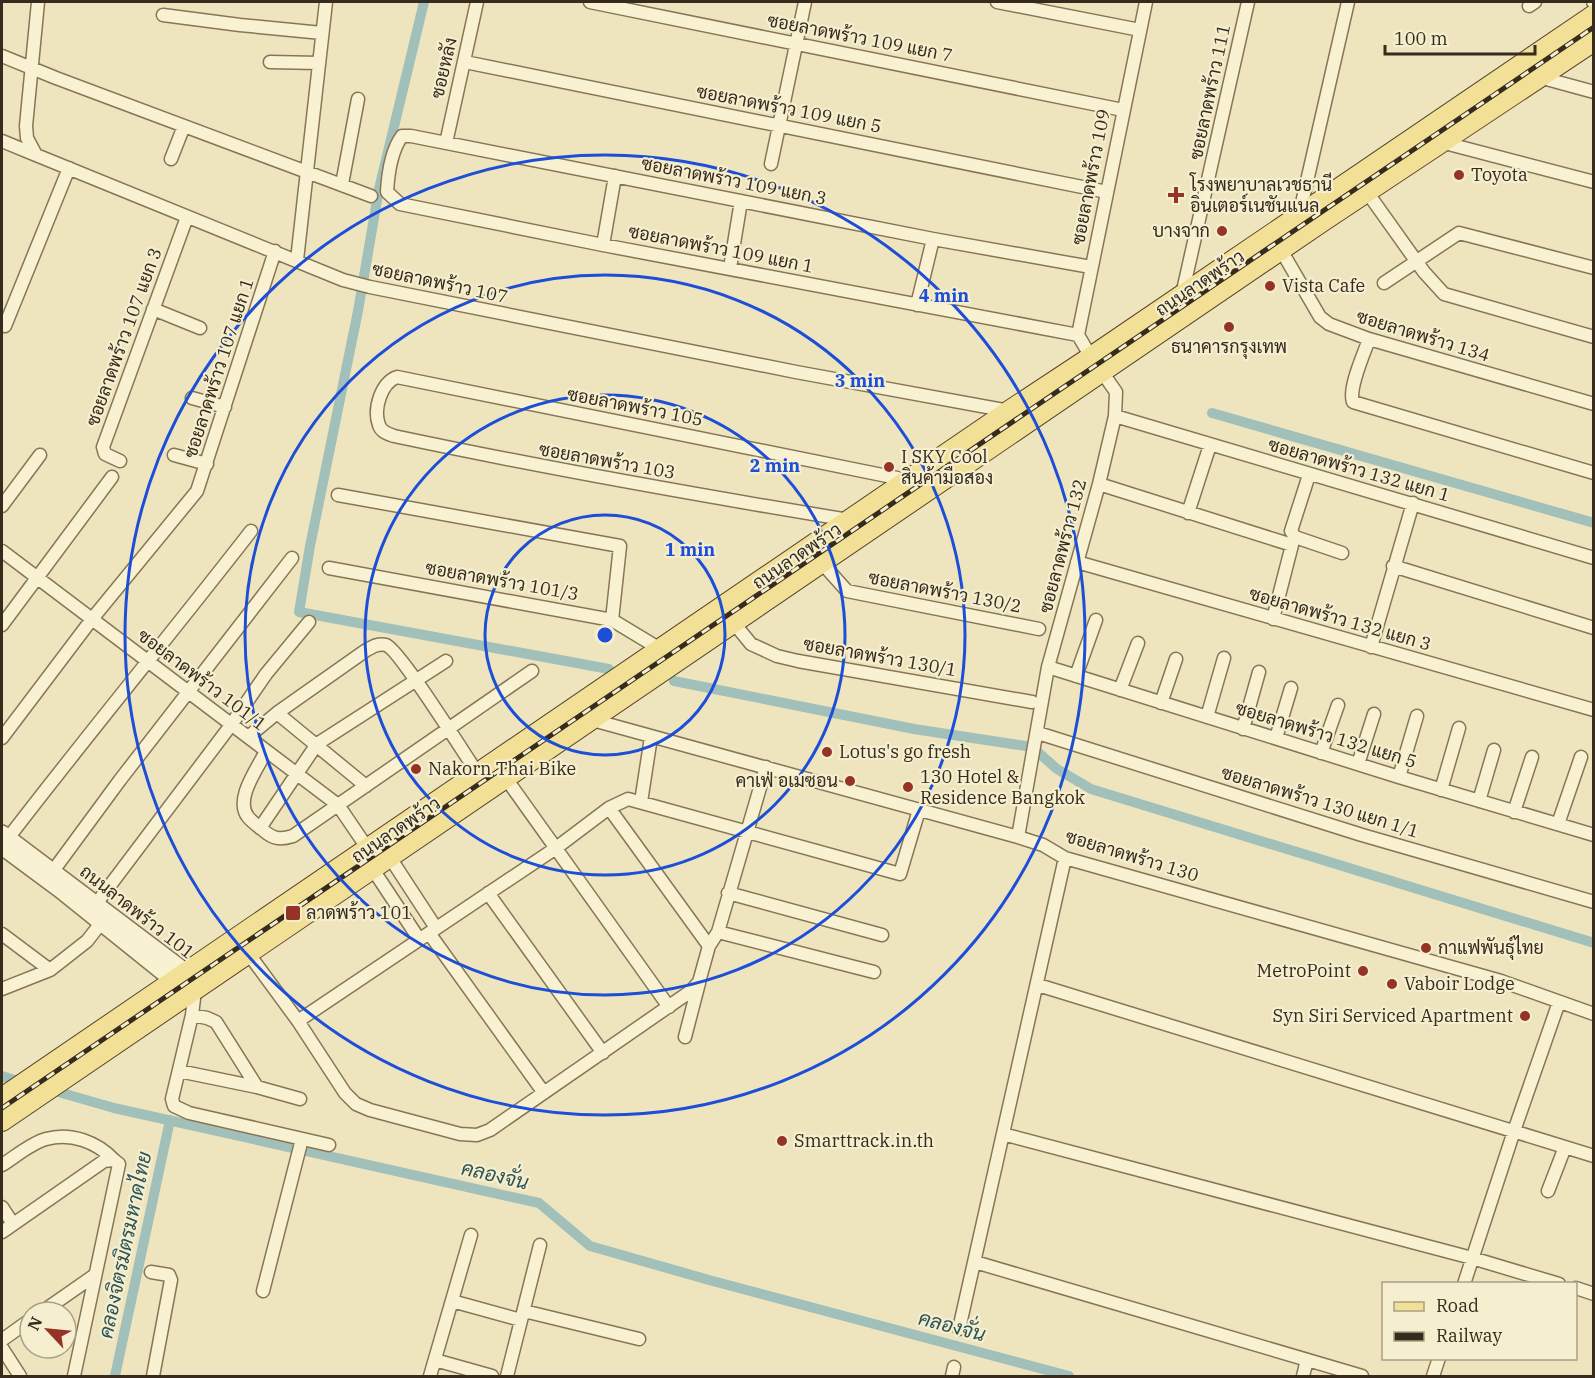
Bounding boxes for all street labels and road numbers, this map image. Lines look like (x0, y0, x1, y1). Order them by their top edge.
street label: ซอยลาดพร้าว 109 แยก 7 (766, 8, 955, 67)
street label: ซอยลาดพร้าว 111 (1184, 22, 1235, 162)
street label: ซอยหลัง (425, 35, 462, 101)
street label: ซอยลาดพร้าว 109 แยก 5 (695, 79, 884, 138)
street label: ซอยลาดพร้าว 109 (1066, 107, 1115, 247)
street label: ซอยลาดพร้าว 109 แยก 3 (640, 151, 829, 210)
street label: ซอยลาดพร้าว 109 แยก 1 (627, 219, 816, 278)
street label: ซอยลาดพร้าว 107 แยก 3 (81, 244, 167, 429)
street label: ถนนลาดพร้าว (1151, 244, 1249, 321)
street label: ซอยลาดพร้าว 107 (370, 257, 510, 308)
street label: ซอยลาดพร้าว 107 แยก 1 (179, 275, 259, 461)
street label: ซอยลาดพร้าว 134 (1354, 304, 1492, 367)
street label: ซอยลาดพร้าว 105 (565, 382, 705, 431)
street label: ซอยลาดพร้าว 132 แยก 1 (1266, 433, 1453, 507)
street label: ซอยลาดพร้าว 103 (537, 437, 677, 484)
street label: ซอยลาดพร้าว 132 (1034, 476, 1091, 615)
street label: ถนนลาดพร้าว (748, 517, 846, 594)
street label: ซอยลาดพร้าว 101/3 (424, 556, 581, 605)
street label: ซอยลาดพร้าว 130/2 (867, 565, 1024, 618)
street label: ซอยลาดพร้าว 132 แยก 3 (1247, 582, 1434, 656)
street label: ซอยลาดพร้าว 101/1 (133, 624, 271, 736)
street label: ซอยลาดพร้าว 130/1 (802, 632, 959, 681)
street label: ซอยลาดพร้าว 132 แยก 5 (1233, 696, 1420, 773)
street label: ซอยลาดพร้าว 130 แยก 1/1 (1218, 760, 1422, 843)
street label: ถนนลาดพร้าว (347, 791, 445, 868)
street label: ซอยลาดพร้าว 130 (1063, 824, 1201, 887)
street label: ถนนลาดพร้าว 101 (75, 860, 199, 964)

